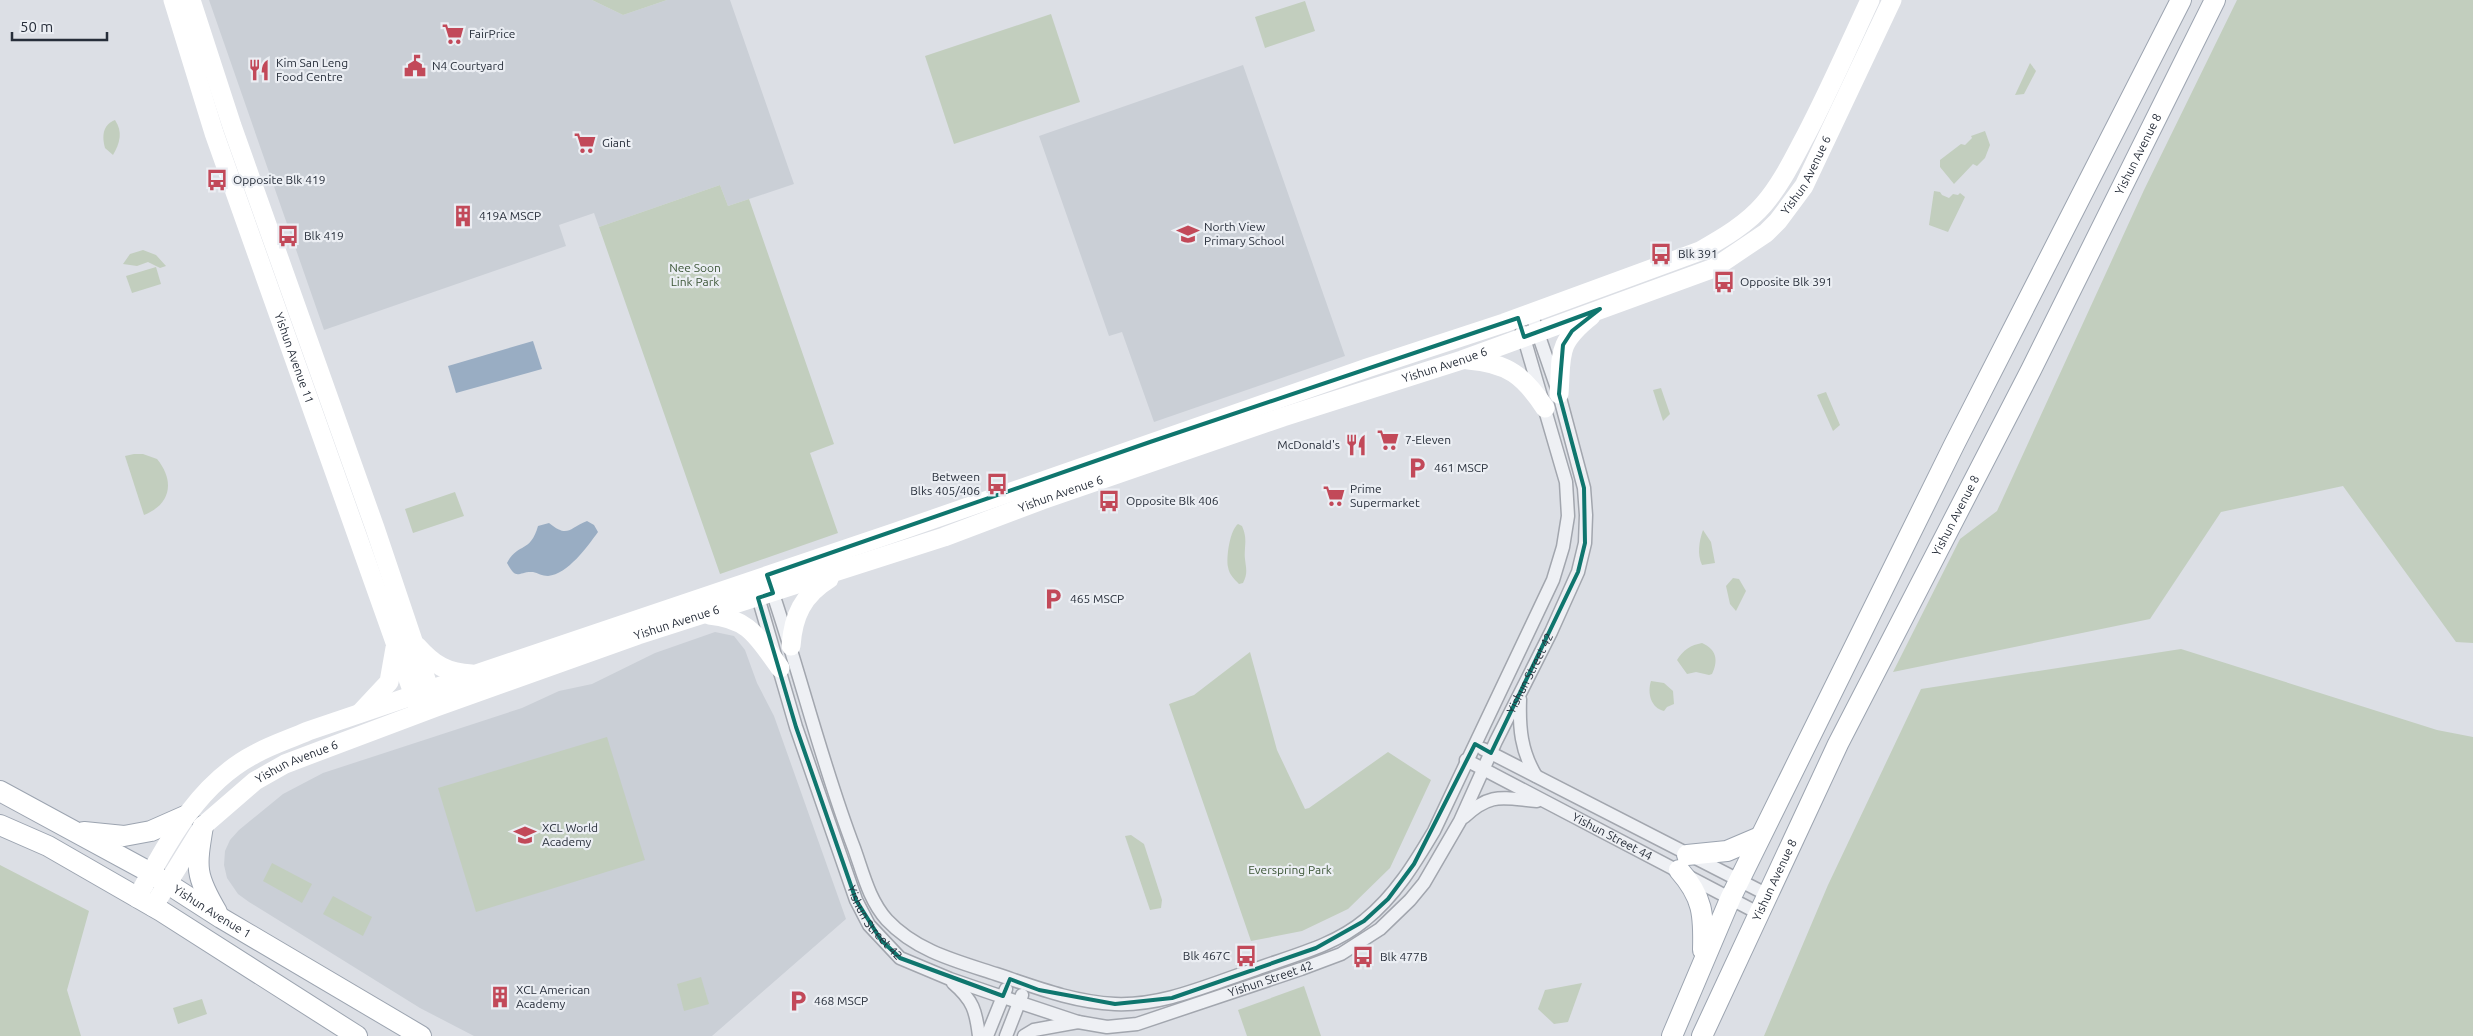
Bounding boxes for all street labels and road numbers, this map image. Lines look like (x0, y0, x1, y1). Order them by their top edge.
street label: Yishun Avenue 8 (2112, 111, 2164, 197)
street label: Yishun Avenue 6 (1778, 133, 1833, 217)
street label: Yishun Avenue 11 (272, 311, 317, 405)
street label: Yishun Avenue 6 (1400, 344, 1489, 385)
street label: Yishun Avenue 6 (1016, 472, 1105, 514)
street label: Yishun Avenue 8 (1929, 473, 1982, 558)
street label: Yishun Avenue 6 (632, 602, 721, 642)
street label: Yishun Street 42 (1504, 631, 1555, 716)
street label: Yishun Avenue 6 (253, 738, 340, 785)
street label: Yishun Street 44 (1570, 810, 1655, 863)
street label: Yishun Avenue 8 (1750, 837, 1799, 923)
street label: Yishun Avenue 1 (171, 882, 253, 940)
street label: Yishun Street 42 (845, 883, 905, 962)
street label: Yishun Street 42 (1226, 958, 1315, 999)

